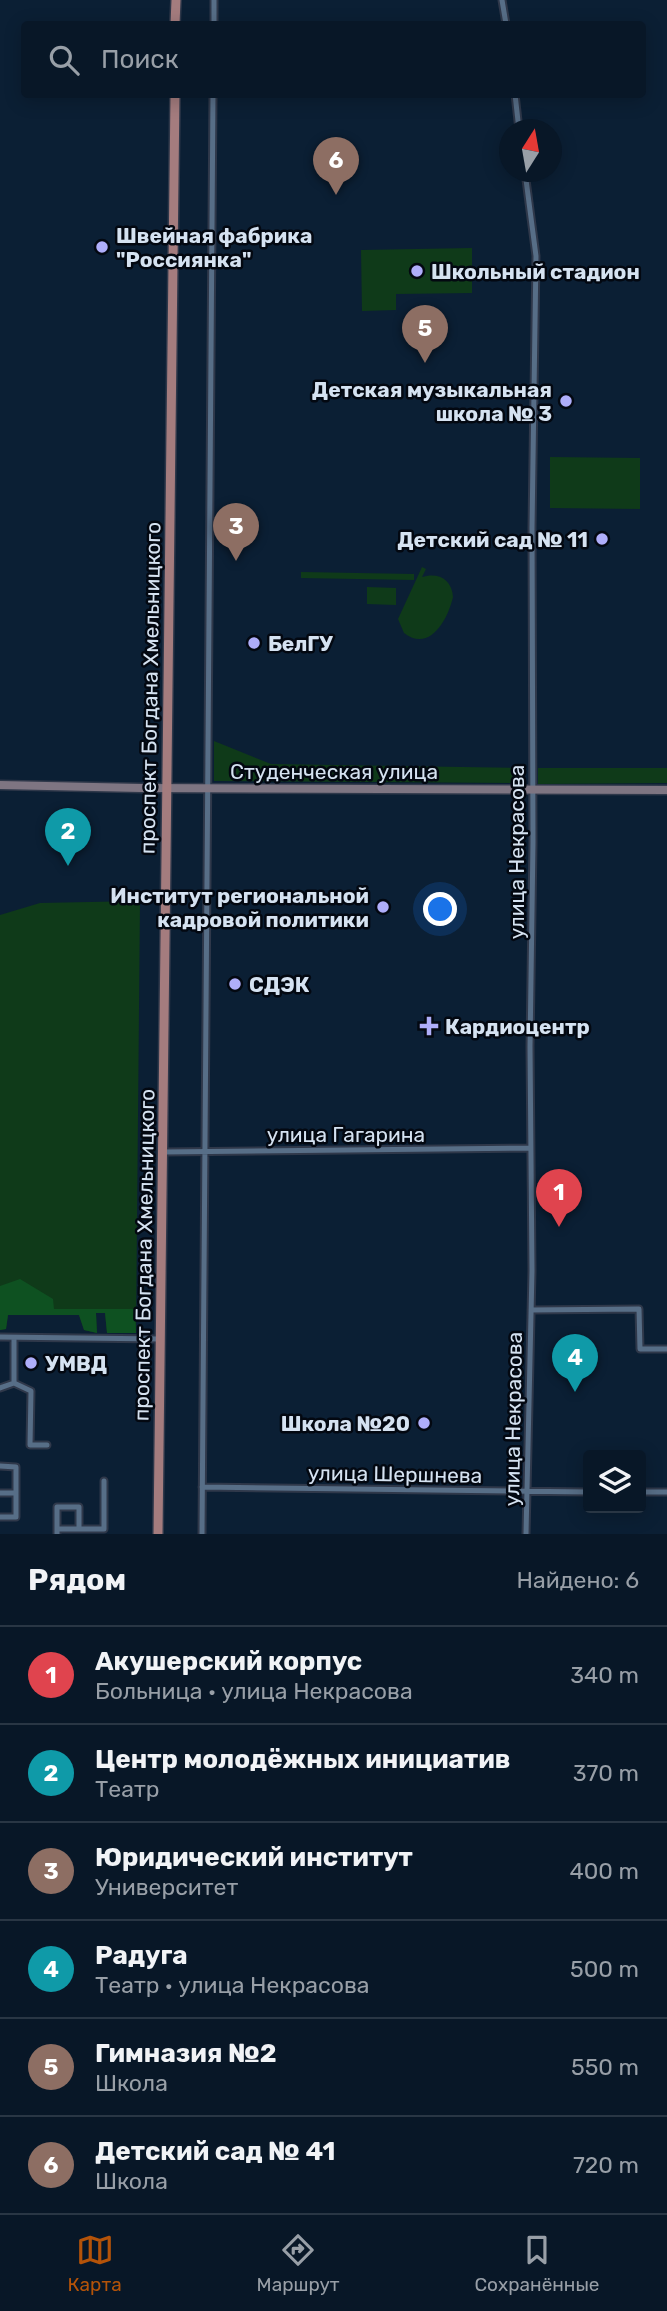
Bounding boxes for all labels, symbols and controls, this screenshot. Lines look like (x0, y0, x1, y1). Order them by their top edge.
search box (21, 21, 646, 98)
icon: search (45, 41, 83, 79)
text: Поиск (101, 44, 179, 75)
north arrow (499, 119, 562, 182)
pin: 6 (313, 137, 359, 195)
place label: Швейная фабрика "Россиянка" (116, 223, 312, 272)
marker: Швейная фабрика "Россиянка" (94, 239, 110, 255)
place label: Школьный стадион (431, 259, 640, 284)
marker: Школьный стадион (409, 263, 425, 279)
pin: 5 (402, 305, 448, 363)
place label: Детская музыкальная школа № 3 (312, 377, 552, 426)
marker: Детская музыкальная школа № 3 (558, 393, 574, 409)
pin: 3 (213, 503, 259, 561)
street label: проспект Богдана Хмельницкого (135, 522, 165, 854)
place label: Детский сад № 11 (397, 527, 588, 552)
marker: Детский сад № 11 (594, 531, 610, 547)
place label: БелГУ (268, 631, 333, 656)
marker: БелГУ (246, 635, 262, 651)
street label: Студенческая улица (230, 759, 438, 784)
street label: улица Некрасова (504, 765, 529, 939)
pin: 2 (45, 808, 91, 866)
place label: Институт региональной кадровой политики (110, 883, 369, 932)
your location (423, 892, 457, 926)
marker: Институт региональной кадровой политики (375, 899, 391, 915)
place label: СДЭК (249, 972, 310, 997)
marker: СДЭК (227, 976, 243, 992)
place label: Кардиоцентр (445, 1014, 590, 1039)
marker: Кардиоцентр (419, 1016, 439, 1036)
street label: проспект Богдана Хмельницкого (129, 1089, 159, 1421)
street label: улица Гагарина (267, 1122, 425, 1147)
pin: 1 (536, 1169, 582, 1227)
street label: улица Некрасова (499, 1331, 527, 1507)
pin: 4 (552, 1334, 598, 1392)
place label: УМВД (45, 1351, 107, 1376)
marker: УМВД (23, 1355, 39, 1371)
place label: Школа №20 (281, 1411, 410, 1436)
marker: Школа №20 (416, 1415, 432, 1431)
map controls (583, 1450, 646, 1513)
button: layers (583, 1450, 646, 1513)
street label: улица Шершнева (308, 1460, 482, 1488)
text: Рядом (28, 1562, 126, 1598)
text: Найдено: 6 (517, 1566, 639, 1594)
text: Акушерский корпус (95, 1646, 362, 1677)
text: 1 (45, 1661, 57, 1689)
text: 340 m (570, 1661, 639, 1689)
text: Больница · улица Некрасова (95, 1677, 413, 1705)
text: Центр молодёжных инициатив (95, 1744, 511, 1775)
text: 2 (44, 1759, 58, 1787)
text: 370 m (573, 1759, 639, 1787)
text: Театр (95, 1775, 159, 1803)
text: Юридический институт (95, 1842, 413, 1873)
text: 3 (43, 1857, 59, 1885)
text: 400 m (569, 1857, 639, 1885)
text: Университет (95, 1873, 238, 1901)
text: Радуга (95, 1940, 188, 1971)
text: 4 (43, 1955, 59, 1983)
text: 500 m (570, 1955, 639, 1983)
text: Театр · улица Некрасова (95, 1971, 370, 1999)
text: Гимназия №2 (95, 2038, 277, 2069)
text: 5 (44, 2053, 58, 2081)
text: 550 m (571, 2053, 639, 2081)
text: Школа (95, 2069, 168, 2097)
text: Детский сад № 41 (95, 2136, 335, 2167)
text: 6 (44, 2151, 58, 2179)
text: 720 m (573, 2151, 639, 2179)
text: Школа (95, 2167, 168, 2195)
tab: Карта (67, 2231, 122, 2296)
tab: Маршрут (257, 2231, 340, 2296)
tab: Сохранённые (474, 2231, 600, 2296)

